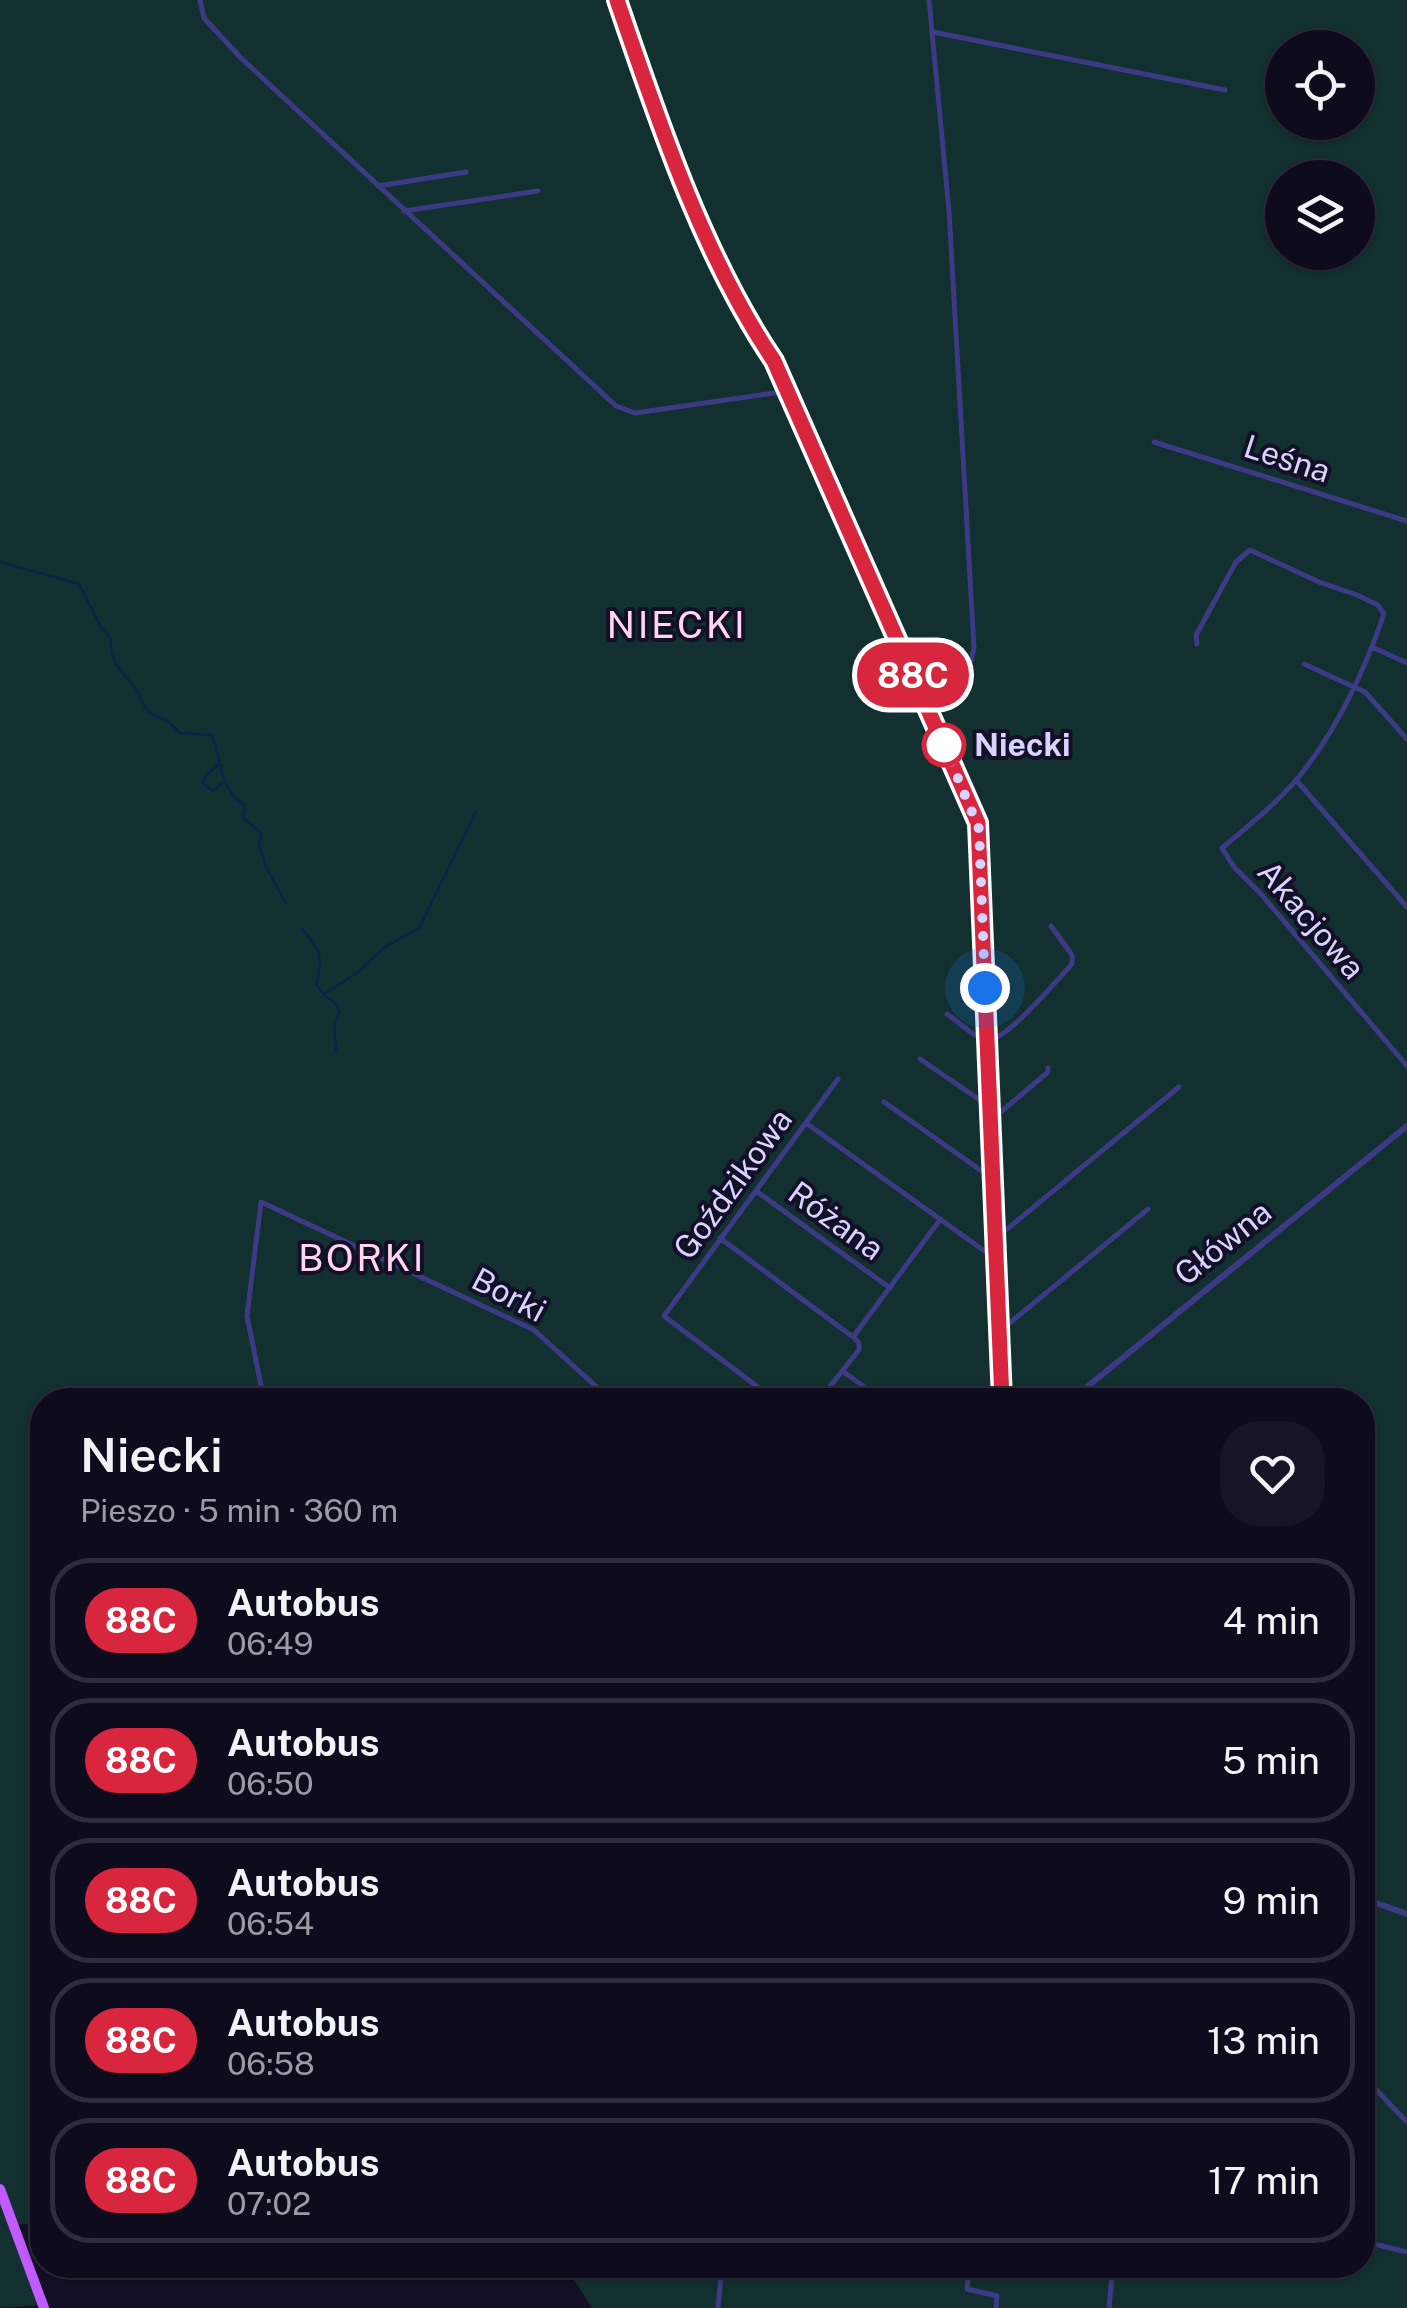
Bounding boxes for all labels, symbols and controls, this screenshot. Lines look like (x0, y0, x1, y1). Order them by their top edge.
map controls (1265, 30, 1375, 270)
button: locate (1265, 30, 1375, 140)
button: layers (1265, 160, 1375, 270)
street label: Leśna (1240, 427, 1335, 490)
district label: NIECKI (607, 602, 747, 647)
line badge: 88C (856, 642, 970, 708)
text: 88C (877, 655, 949, 696)
marker: Niecki (923, 724, 965, 766)
place label: Niecki (974, 726, 1071, 763)
street label: Akacjowa (1250, 853, 1373, 986)
your location (960, 963, 1010, 1013)
street label: Goździkowa (666, 1101, 799, 1266)
street label: Różana (782, 1174, 891, 1267)
street label: Główna (1167, 1193, 1278, 1293)
district label: BORKI (298, 1235, 426, 1280)
street label: Borki (466, 1260, 552, 1329)
button: heart (1220, 1421, 1325, 1526)
text: Niecki (80, 1426, 223, 1483)
text: Pieszo · 5 min · 360 m (80, 1492, 398, 1529)
text: Autobus (227, 1580, 379, 1625)
text: 4 min (1222, 1598, 1320, 1643)
text: 88C (105, 1600, 177, 1641)
text: 06:49 (227, 1625, 313, 1662)
text: Autobus (227, 1720, 379, 1765)
text: 5 min (1222, 1738, 1320, 1783)
text: 88C (105, 1740, 177, 1781)
text: 06:50 (227, 1765, 314, 1802)
text: Autobus (227, 1860, 379, 1905)
text: 9 min (1223, 1878, 1320, 1923)
text: 88C (105, 1880, 177, 1921)
text: 06:54 (227, 1905, 314, 1942)
text: Autobus (227, 2000, 379, 2045)
text: 13 min (1207, 2018, 1320, 2063)
text: 88C (105, 2020, 177, 2061)
text: 06:58 (227, 2045, 315, 2082)
text: Autobus (227, 2140, 379, 2185)
text: 17 min (1208, 2158, 1320, 2203)
text: 88C (105, 2160, 177, 2201)
text: 07:02 (227, 2185, 311, 2222)

